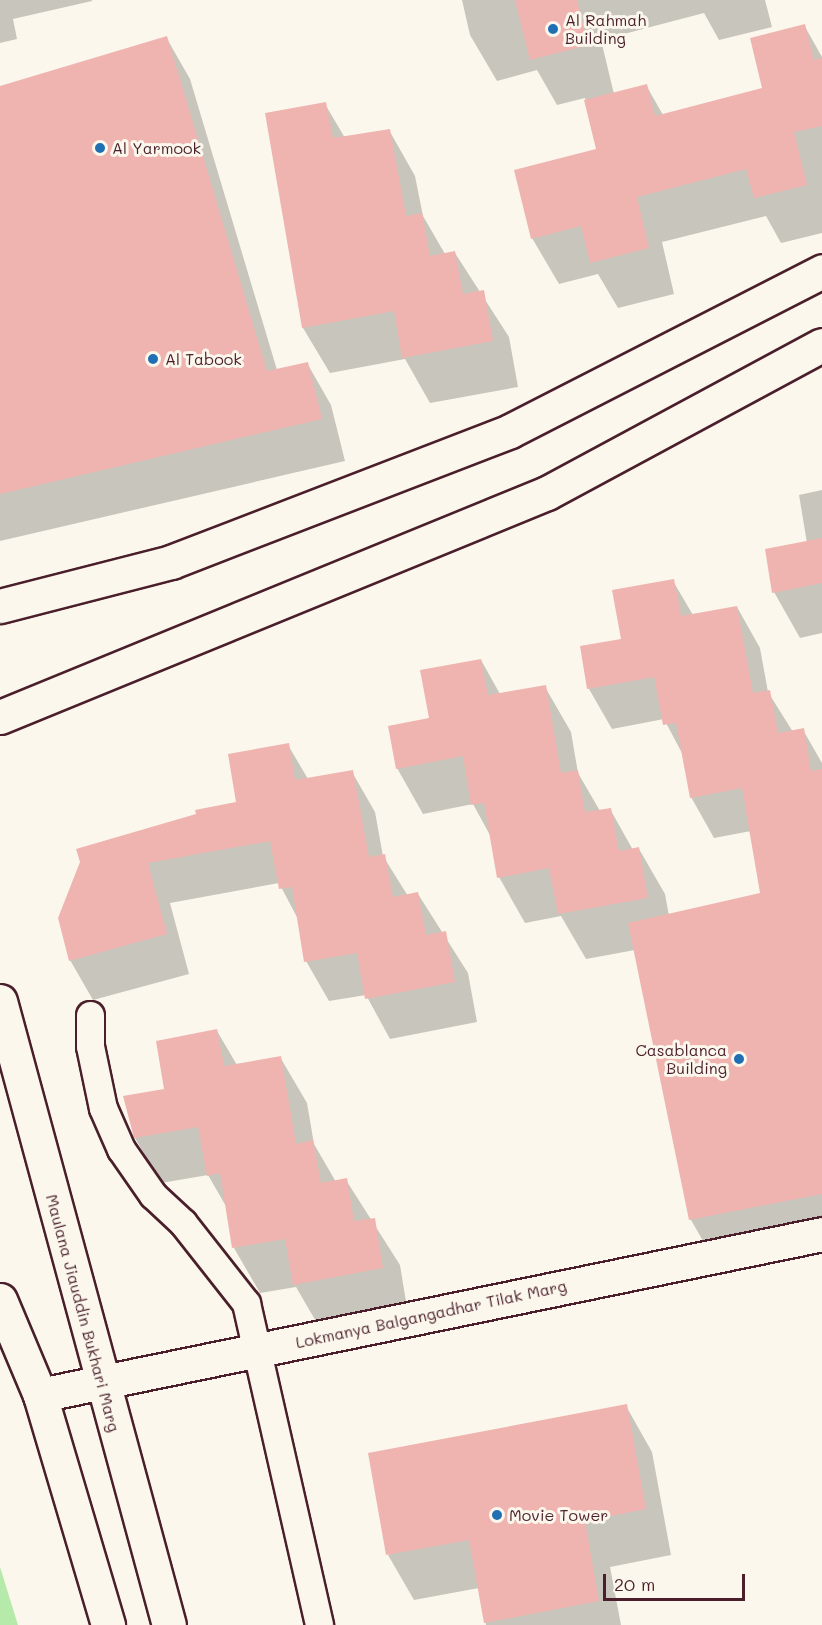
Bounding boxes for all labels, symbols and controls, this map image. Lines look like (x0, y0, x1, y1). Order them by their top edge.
place label: Al Rahmah Building (565, 10, 646, 48)
marker: Al Rahmah Building (546, 22, 560, 36)
place label: Al Yarmook (112, 138, 201, 158)
marker: Al Yarmook (93, 141, 107, 155)
place label: Al Tabook (165, 349, 242, 369)
marker: Al Tabook (146, 352, 160, 366)
place label: Casablanca Building (635, 1040, 727, 1078)
marker: Casablanca Building (732, 1052, 746, 1066)
street label: Maulana Jiauddin Bukhari Marg (42, 1192, 124, 1434)
street label: Lokmanya Balgangadhar Tilak Marg (294, 1276, 568, 1352)
place label: Movie Tower (509, 1505, 608, 1525)
marker: Movie Tower (490, 1508, 504, 1522)
scale bar (606, 1562, 748, 1600)
text: 20 m (614, 1572, 655, 1596)

